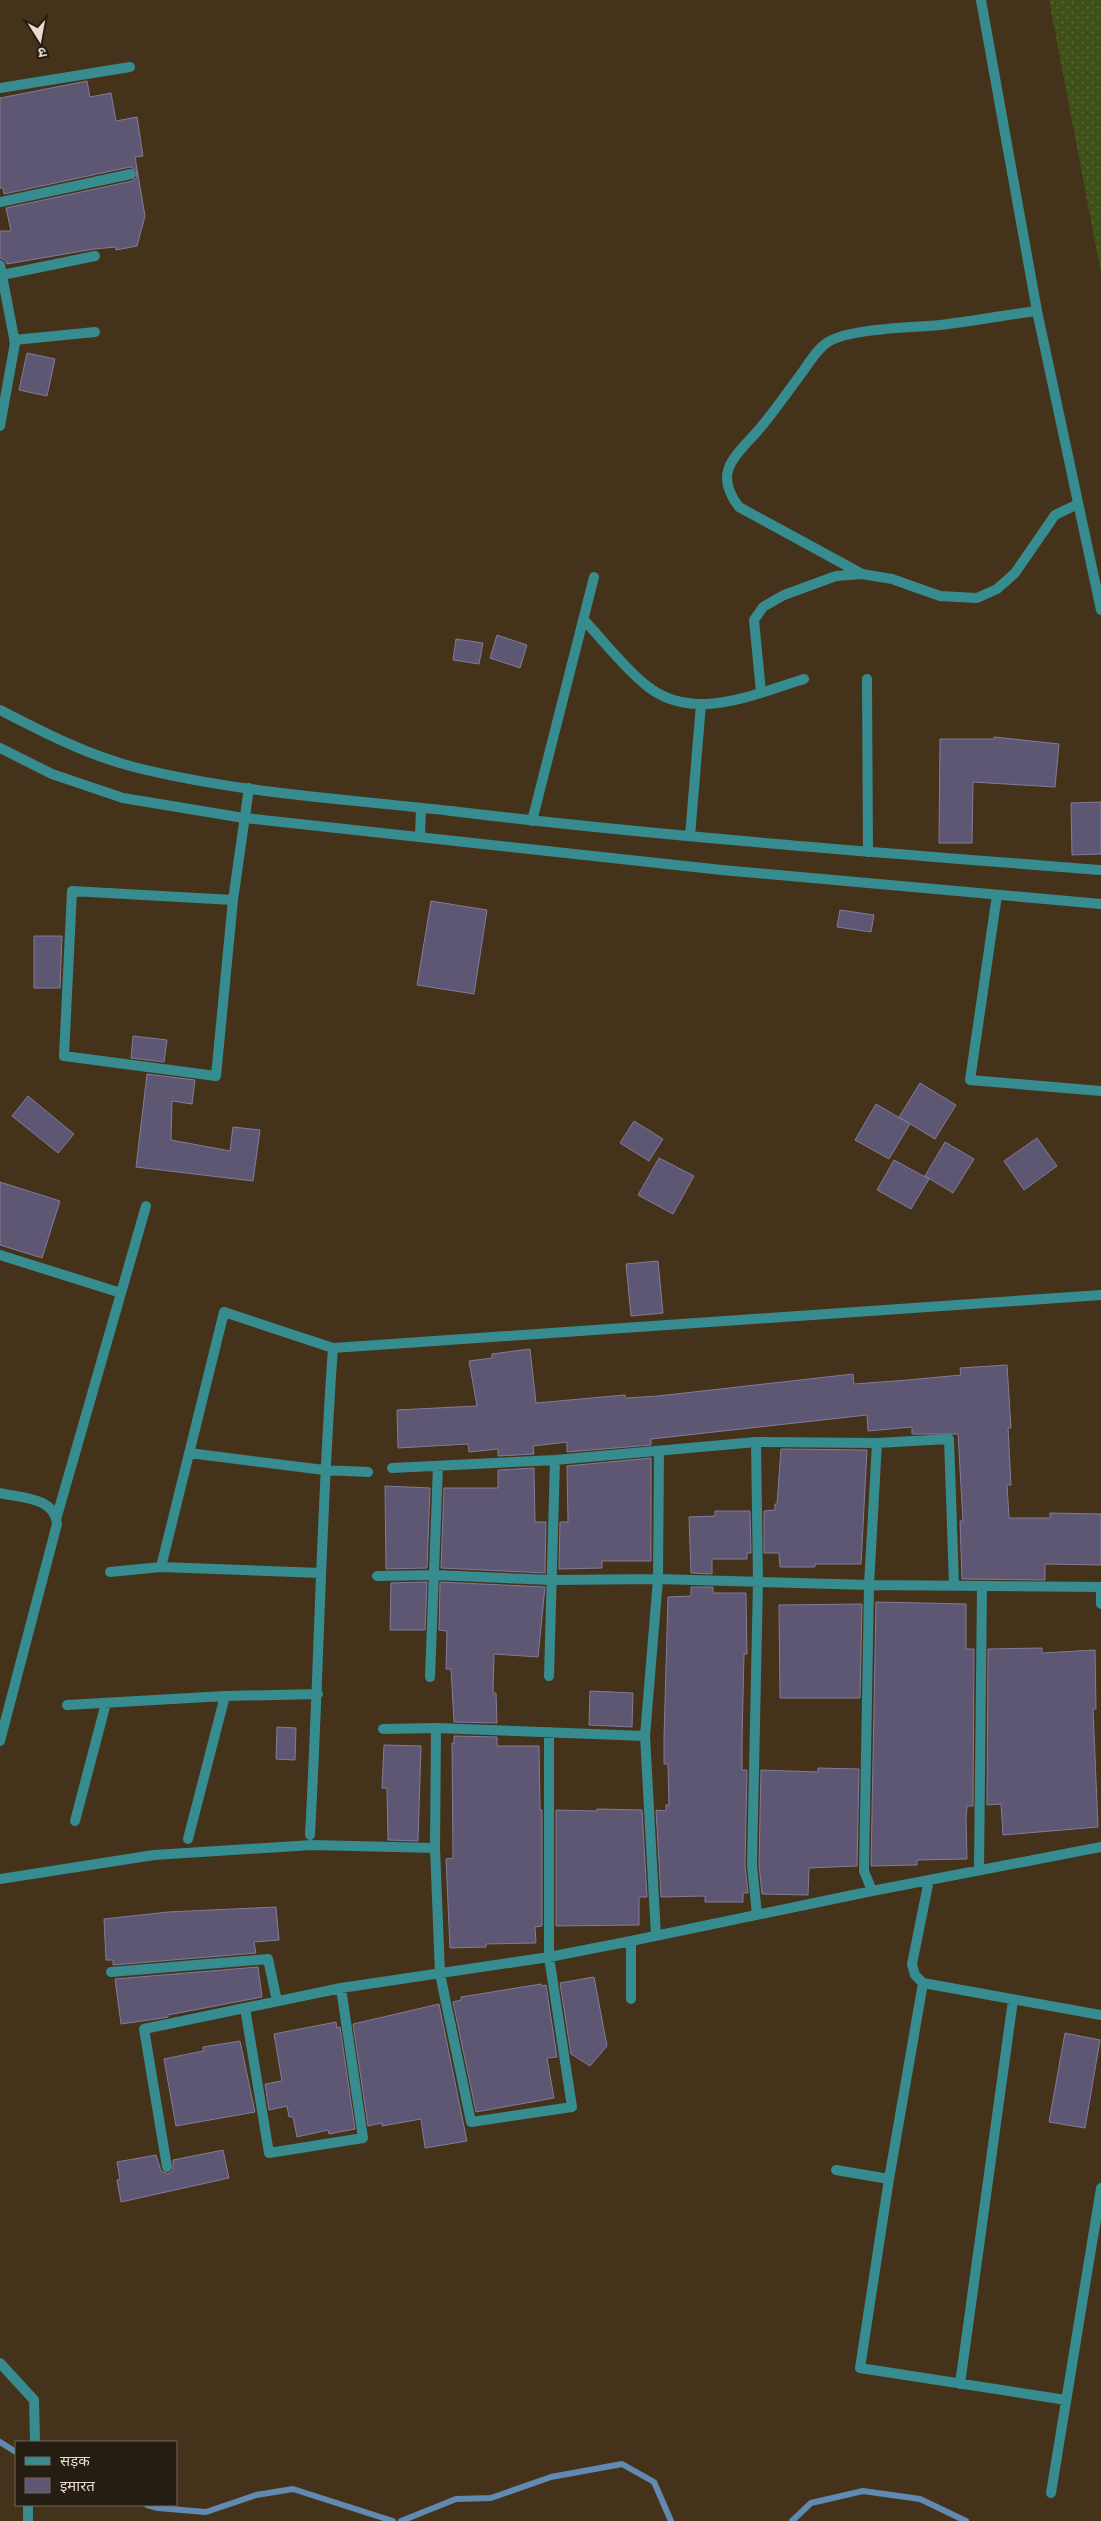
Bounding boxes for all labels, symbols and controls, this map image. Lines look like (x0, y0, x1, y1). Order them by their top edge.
north arrow (15, 15, 65, 65)
text: उ (36, 43, 48, 63)
legend (15, 2441, 178, 2506)
text: सड़क (60, 2450, 90, 2471)
text: इमारत (60, 2475, 95, 2496)

